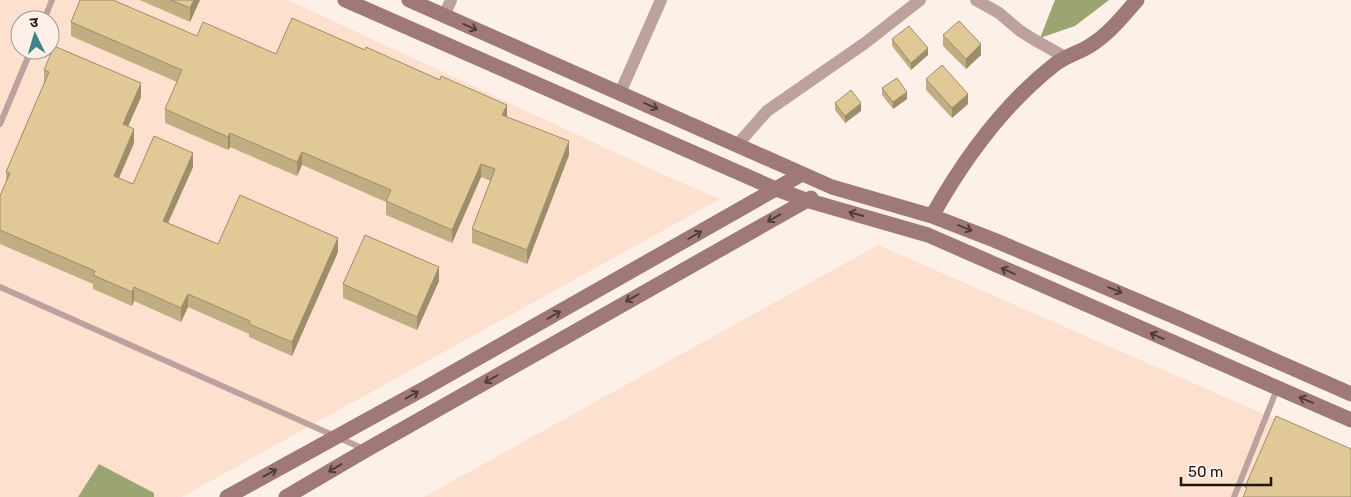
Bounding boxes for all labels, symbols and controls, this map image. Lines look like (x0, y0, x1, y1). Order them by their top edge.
north arrow (10, 10, 60, 60)
text: उ (29, 14, 40, 31)
one-way arrow (462, 22, 477, 32)
one-way arrow (643, 102, 658, 112)
one-way arrow (849, 209, 865, 218)
one-way arrow (767, 214, 781, 224)
one-way arrow (957, 224, 972, 233)
one-way arrow (687, 230, 702, 240)
one-way arrow (1001, 265, 1016, 275)
one-way arrow (1107, 286, 1122, 296)
one-way arrow (626, 294, 640, 304)
one-way arrow (546, 310, 560, 320)
one-way arrow (1150, 330, 1165, 340)
one-way arrow (485, 374, 499, 384)
one-way arrow (405, 390, 419, 400)
one-way arrow (1299, 395, 1314, 405)
scale bar (1181, 454, 1271, 486)
text: 50 m (1188, 463, 1223, 481)
one-way arrow (328, 464, 342, 474)
one-way arrow (262, 468, 276, 478)

